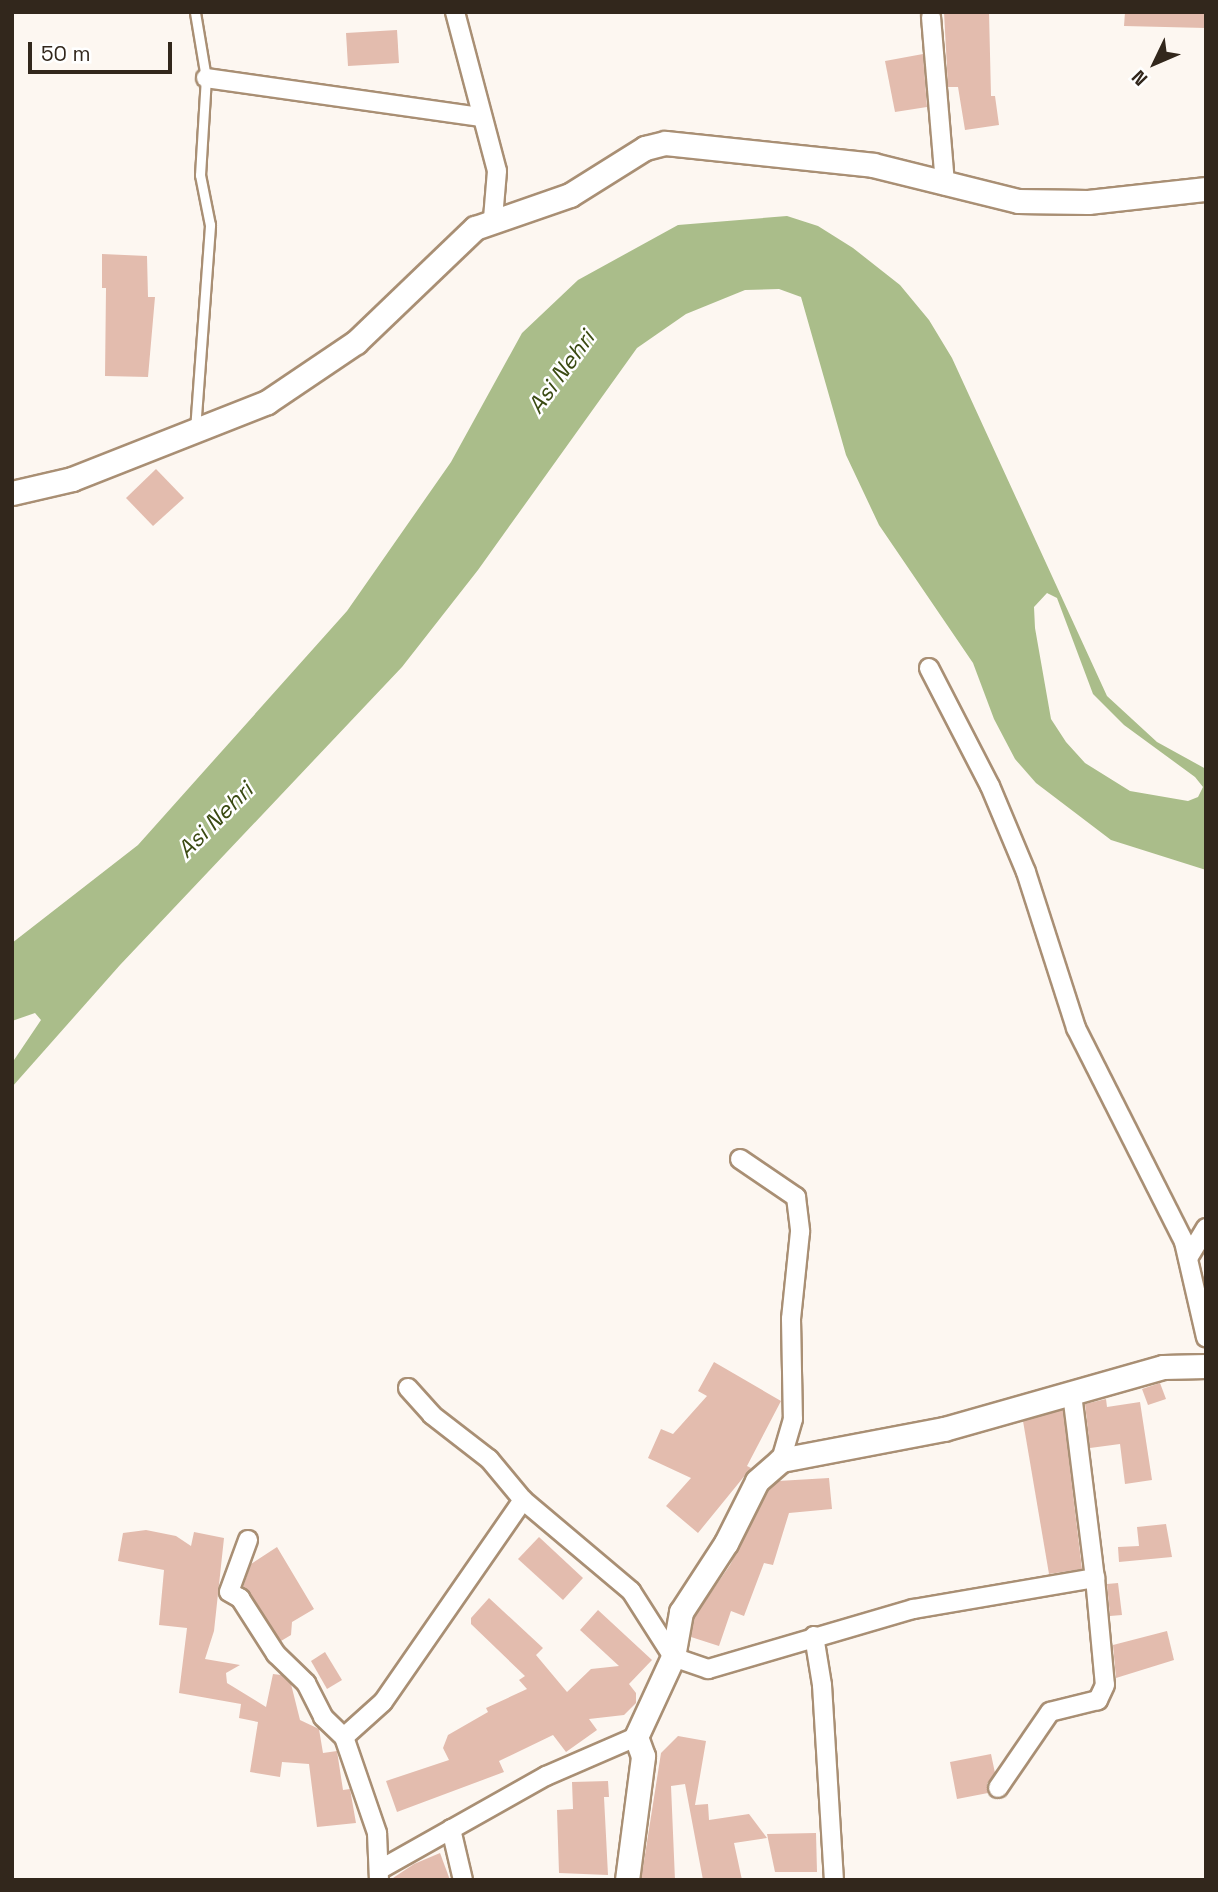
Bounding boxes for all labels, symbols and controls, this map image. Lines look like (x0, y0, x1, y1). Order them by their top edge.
scale bar (32, 28, 175, 72)
north arrow (1120, 28, 1190, 98)
text: 50 m (41, 40, 91, 67)
text: N (1126, 65, 1153, 91)
water label: Asi Nehri (522, 325, 600, 419)
water label: Asi Nehri (171, 776, 259, 864)

